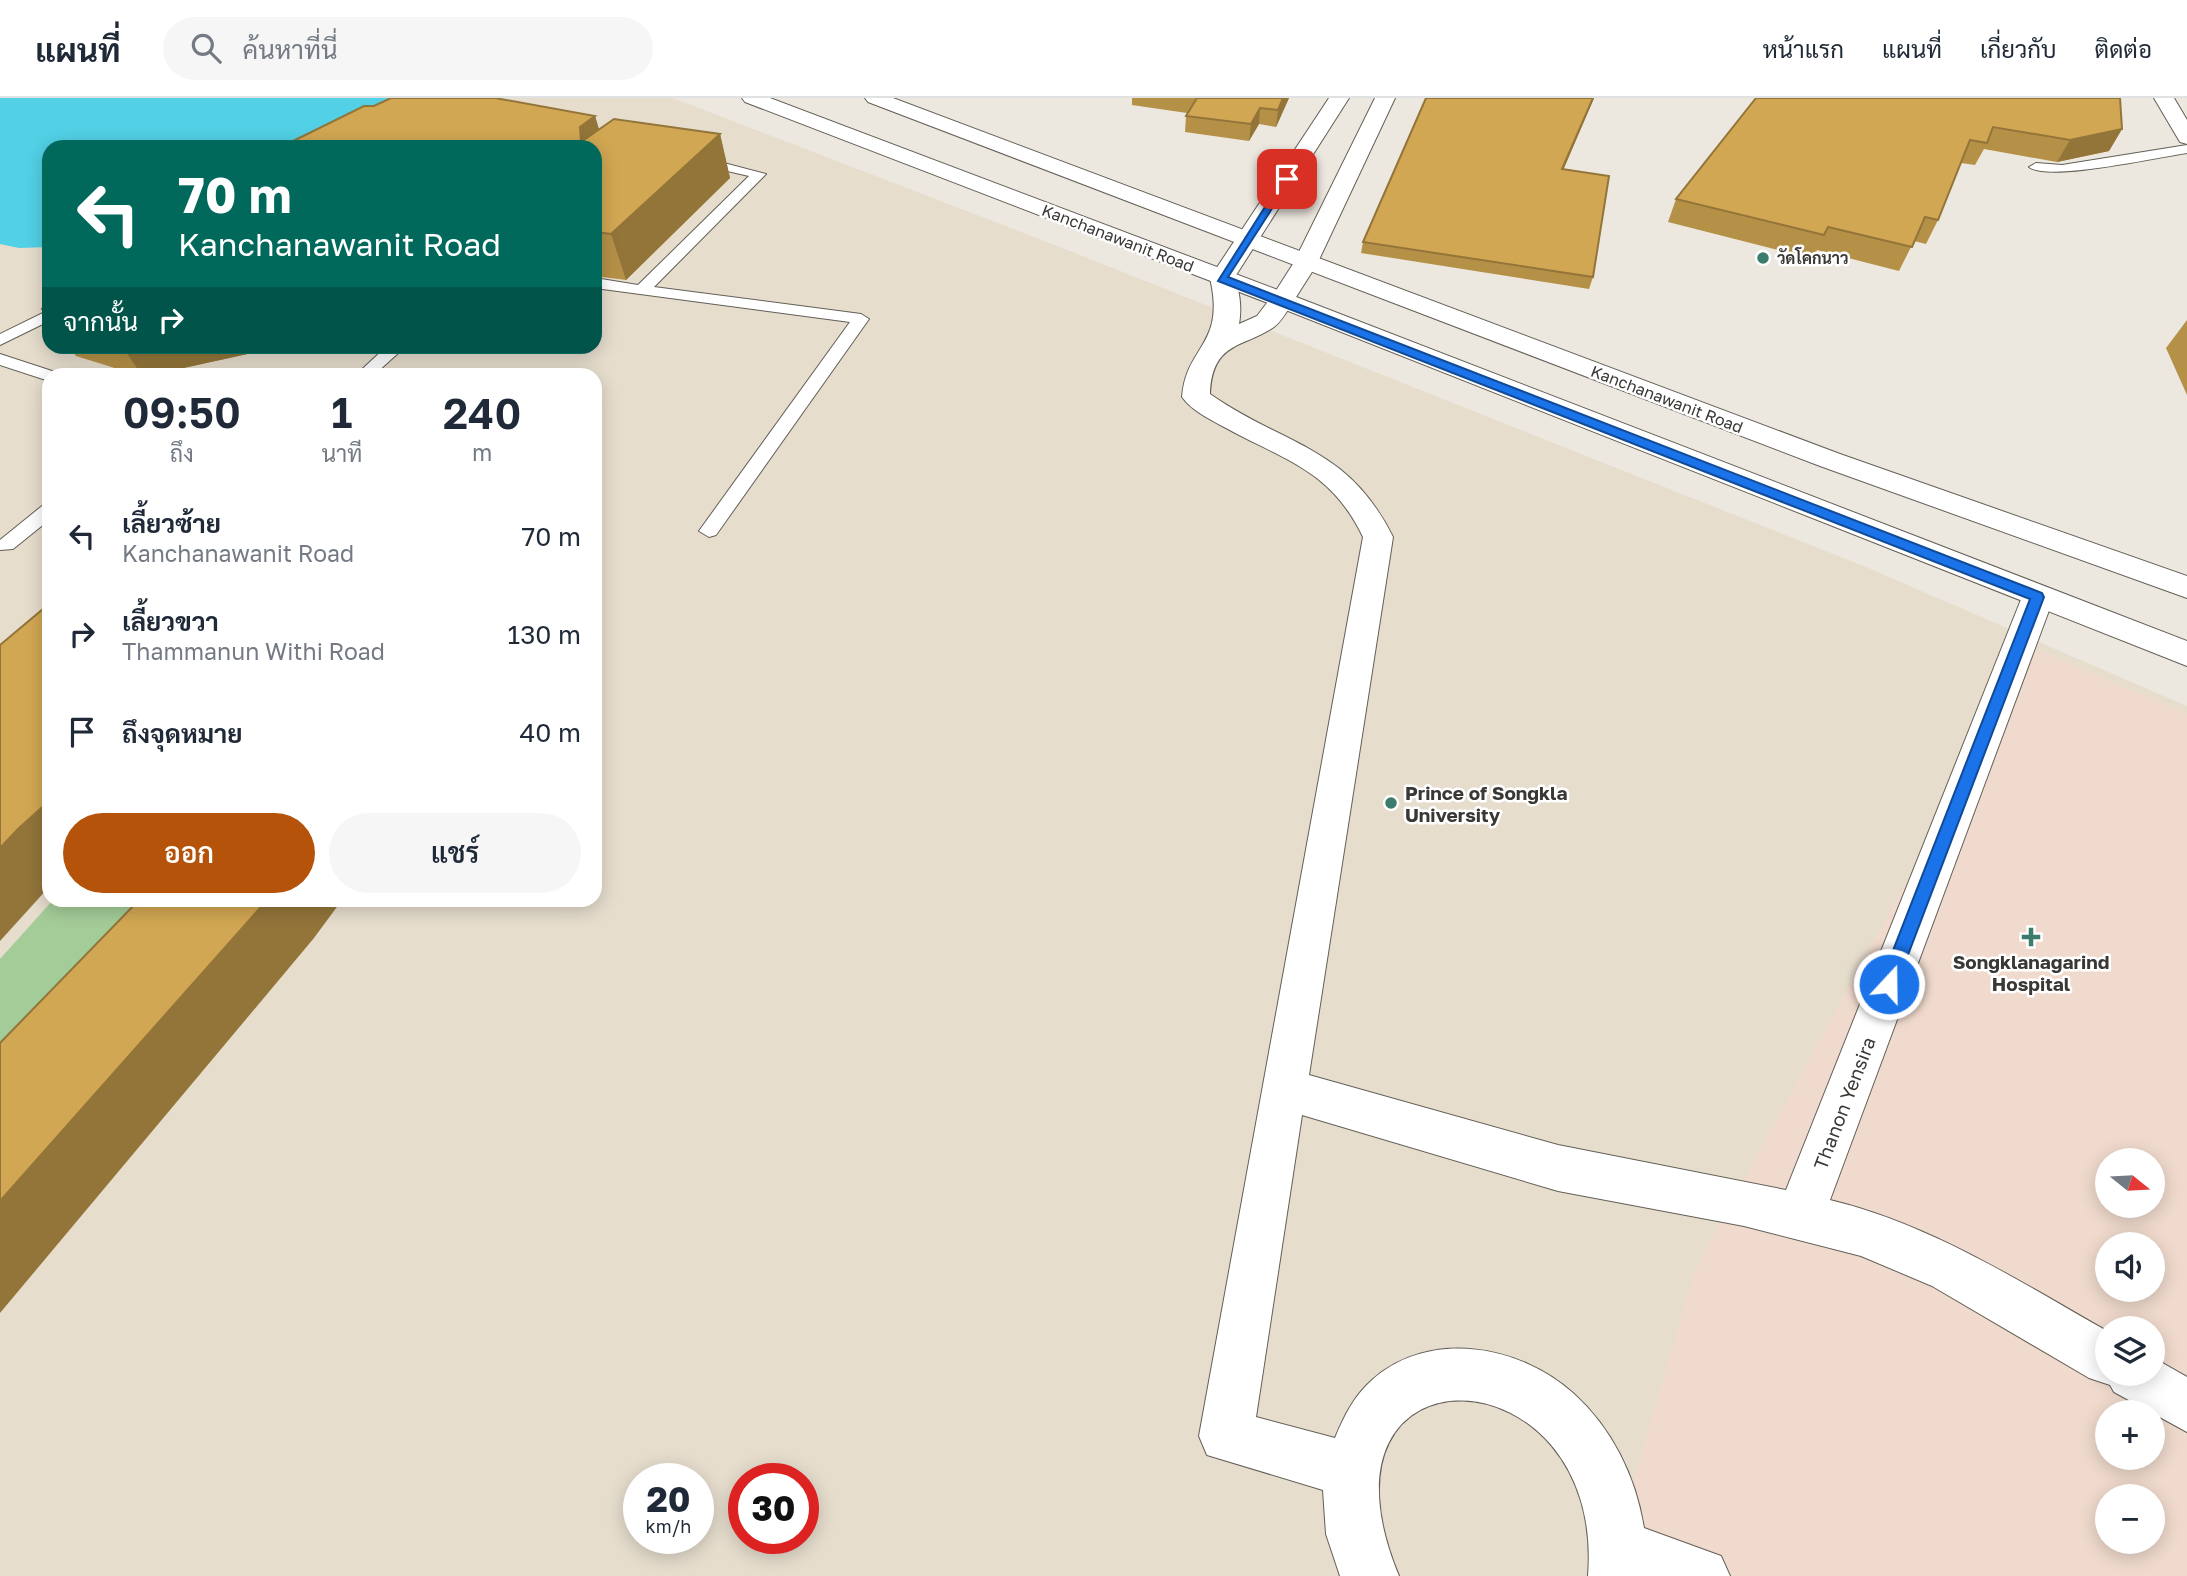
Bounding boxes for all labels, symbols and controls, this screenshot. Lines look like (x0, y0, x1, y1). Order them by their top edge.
search box (163, 17, 653, 80)
icon: search (187, 29, 225, 67)
text: แผนที่ (35, 30, 121, 69)
text: ค้นหาที่นี่ (243, 34, 338, 65)
text: หน้าแรก (1763, 34, 1844, 63)
text: แผนที่ (1882, 34, 1942, 63)
text: เกี่ยวกับ (1980, 34, 2057, 63)
text: ติดต่อ (2095, 34, 2152, 63)
pin (1257, 149, 1317, 209)
icon: arrive (1268, 160, 1306, 198)
text: 70 m (178, 165, 292, 224)
icon: left (63, 168, 154, 259)
street label: Kanchanawanit Road (1039, 200, 1197, 276)
text: Kanchanawanit Road (178, 225, 501, 263)
place label: วัดโคกนาว (1777, 247, 1849, 268)
marker: วัดโคกนาว (1755, 250, 1771, 266)
icon: right (152, 301, 190, 339)
text: จากนั้น (63, 306, 138, 337)
street label: Kanchanawanit Road (1588, 361, 1746, 437)
text: 09:50 (123, 387, 241, 437)
text: 1 (331, 387, 352, 437)
text: 240 (443, 388, 521, 438)
text: m (472, 438, 492, 466)
text: ถึง (170, 439, 194, 467)
text: นาที (321, 439, 362, 467)
text: เลี้ยวซ้าย (122, 508, 221, 539)
icon: left (63, 517, 101, 555)
text: 70 m (522, 521, 581, 552)
text: Kanchanawanit Road (122, 539, 354, 567)
text: เลี้ยวขวา (122, 606, 219, 637)
icon: right (63, 615, 101, 653)
text: 130 m (508, 619, 581, 650)
text: Thammanun Withi Road (122, 637, 385, 665)
icon: arrive (63, 713, 101, 751)
text: 40 m (520, 717, 581, 748)
text: ถึงจุดหมาย (122, 718, 243, 749)
place label: Prince of Songkla University (1405, 781, 1567, 826)
marker: Prince of Songkla University (1383, 795, 1399, 811)
button: ออก (63, 813, 315, 893)
button: แชร์ (329, 813, 581, 893)
marker: Songklanagarind Hospital (2021, 927, 2041, 947)
position arrow (1852, 947, 1926, 1021)
place label: Songklanagarind Hospital (1953, 950, 2109, 995)
street label: Thanon Yensira (1808, 1033, 1880, 1173)
north arrow (2095, 1148, 2165, 1218)
map controls (2095, 1148, 2165, 1554)
button: sound (2095, 1232, 2165, 1302)
button: layers (2095, 1316, 2165, 1386)
button: + (2095, 1400, 2165, 1470)
speed limit sign: 30 (728, 1463, 819, 1554)
text: 20 (646, 1478, 691, 1520)
button: − (2095, 1484, 2165, 1554)
text: km/h (646, 1515, 691, 1537)

